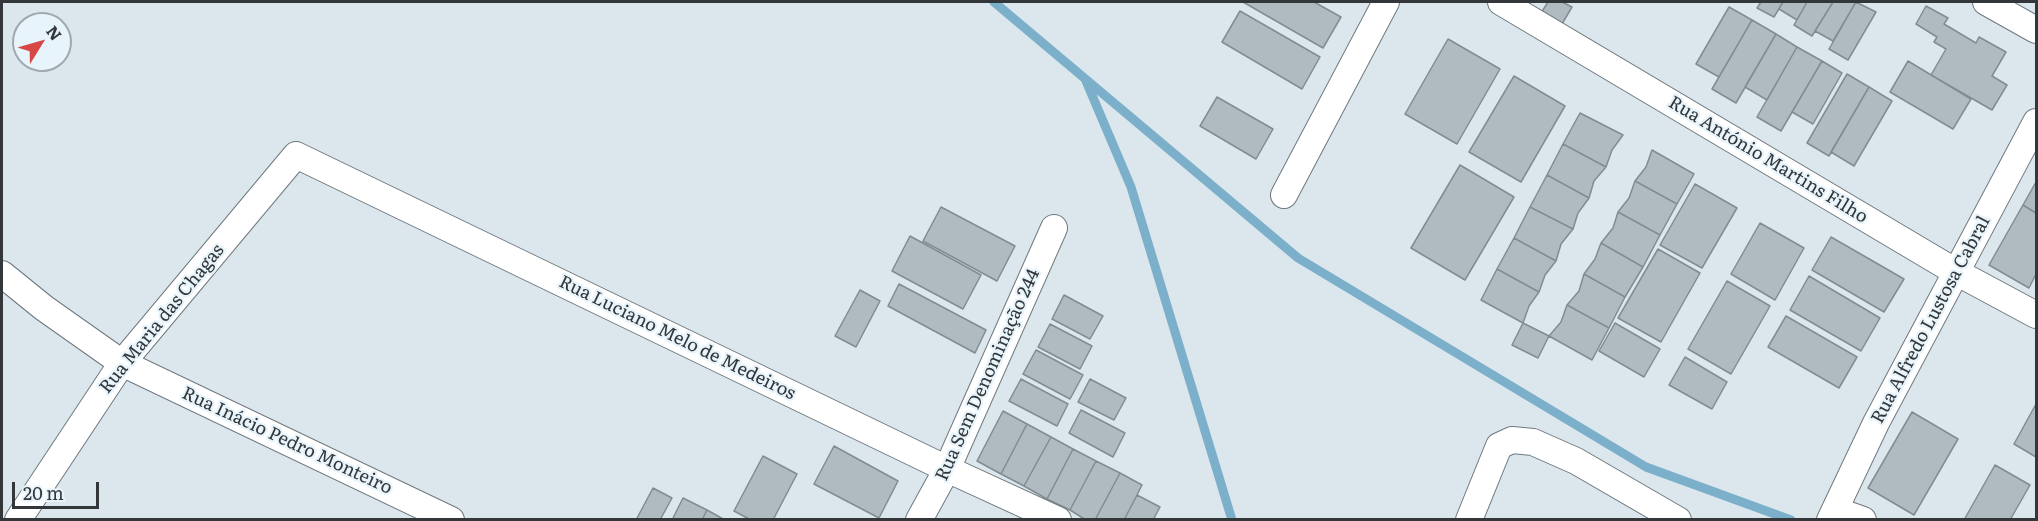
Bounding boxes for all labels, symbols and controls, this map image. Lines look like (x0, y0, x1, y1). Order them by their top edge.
north arrow (12, 12, 72, 72)
text: N (41, 20, 68, 45)
street label: Rua António Martins Filho (1664, 92, 1872, 228)
street label: Rua Alfredo Lustosa Cabral (1867, 213, 1995, 427)
street label: Rua Maria das Chagas (95, 240, 229, 398)
street label: Rua Sem Denominação 244 (931, 266, 1045, 484)
street label: Rua Luciano Melo de Medeiros (555, 271, 799, 405)
street label: Rua Inácio Pedro Monteiro (178, 383, 396, 499)
scale bar (15, 470, 102, 508)
text: 20 m (23, 479, 64, 506)

